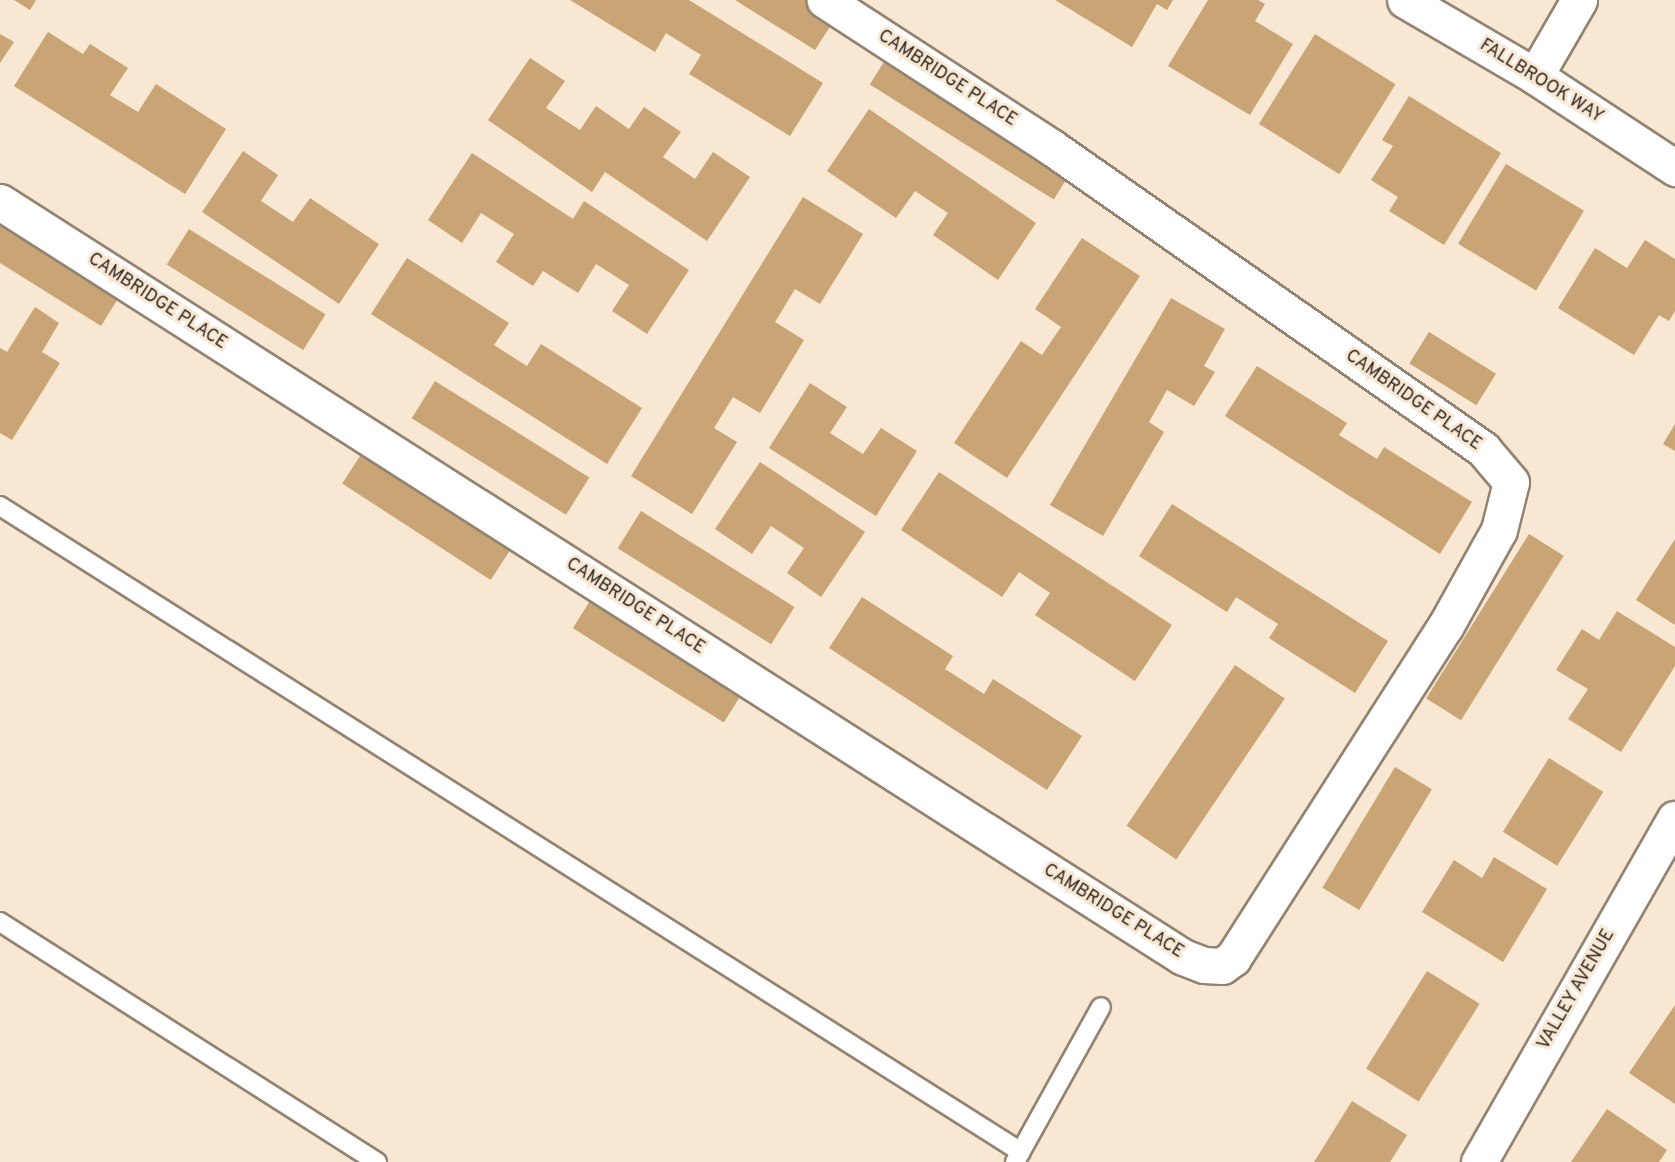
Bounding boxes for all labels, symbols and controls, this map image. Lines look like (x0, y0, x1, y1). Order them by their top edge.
street label: CAMBRIDGE PLACE (873, 26, 1021, 132)
street label: FALLBROOK WAY (1475, 35, 1607, 129)
street label: CAMBRIDGE PLACE (83, 249, 231, 355)
street label: CAMBRIDGE PLACE (1341, 346, 1485, 456)
street label: CAMBRIDGE PLACE (561, 554, 709, 660)
street label: CAMBRIDGE PLACE (1039, 860, 1187, 964)
street label: VALLEY AVENUE (1533, 925, 1621, 1055)

